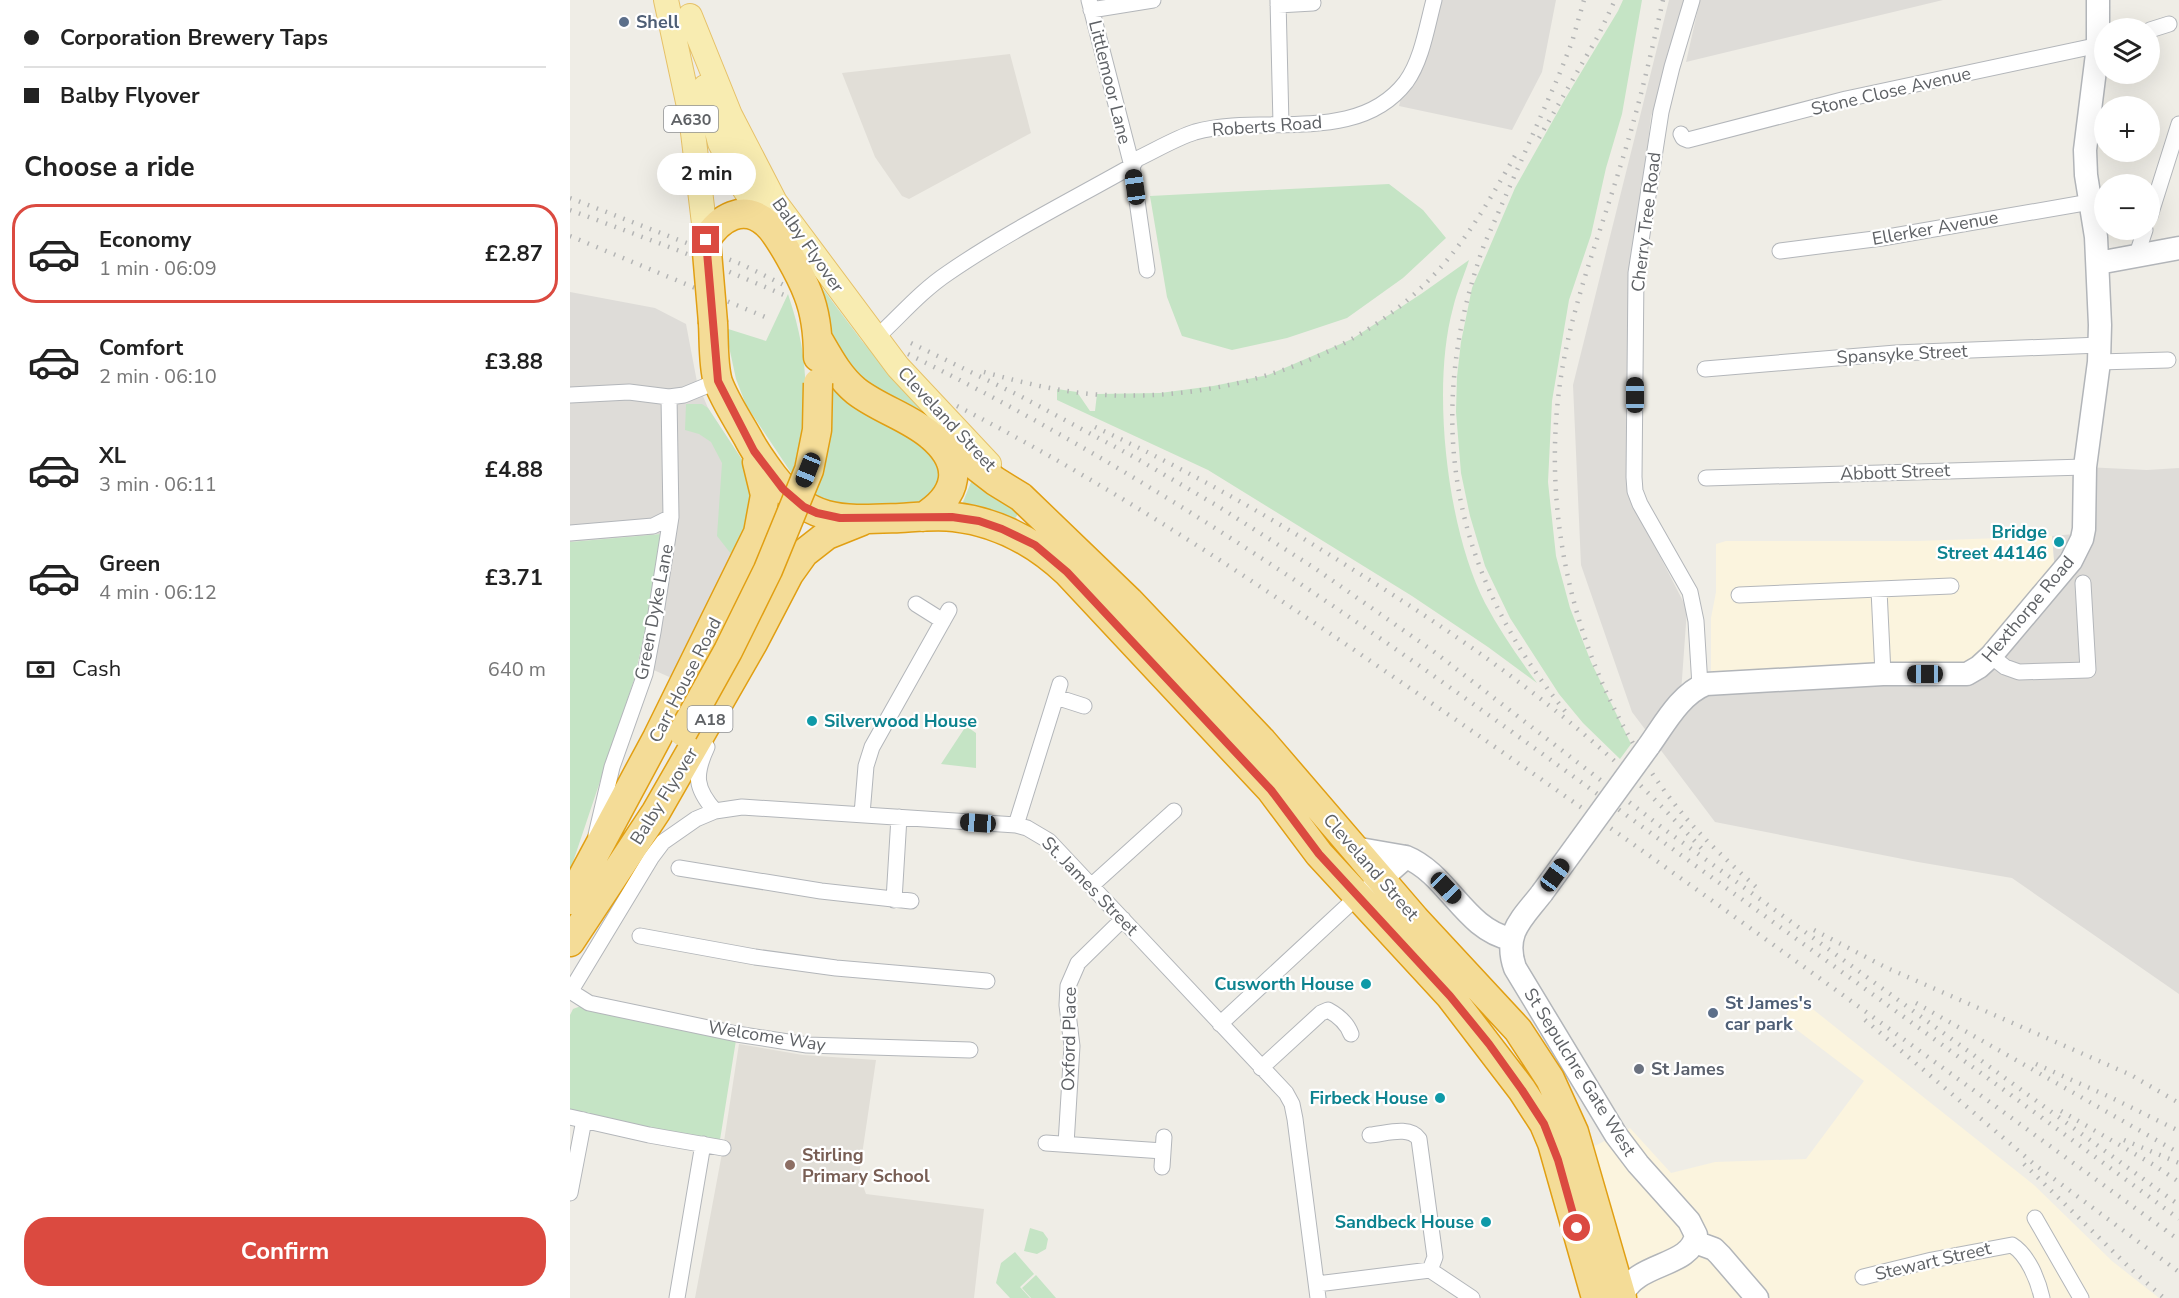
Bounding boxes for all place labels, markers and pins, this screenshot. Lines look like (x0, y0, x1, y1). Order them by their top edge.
place label: Shell (636, 10, 679, 34)
marker: Shell (617, 15, 631, 29)
place label: Bridge Street 44146 (1937, 520, 2047, 565)
marker: Bridge Street 44146 (2052, 535, 2066, 549)
place label: Silverwood House (824, 709, 977, 733)
marker: Silverwood House (805, 714, 819, 728)
place label: Cusworth House (1214, 972, 1354, 996)
marker: Cusworth House (1359, 977, 1373, 991)
place label: St James's car park (1725, 991, 1812, 1036)
marker: St James's car park (1706, 1006, 1720, 1020)
place label: St James (1651, 1057, 1725, 1081)
marker: St James (1632, 1062, 1646, 1076)
place label: Firbeck House (1309, 1086, 1428, 1110)
marker: Firbeck House (1433, 1091, 1447, 1105)
place label: Stirling Primary School (802, 1143, 930, 1188)
marker: Stirling Primary School (783, 1158, 797, 1172)
place label: Sandbeck House (1335, 1210, 1474, 1234)
marker: Sandbeck House (1479, 1215, 1493, 1229)

